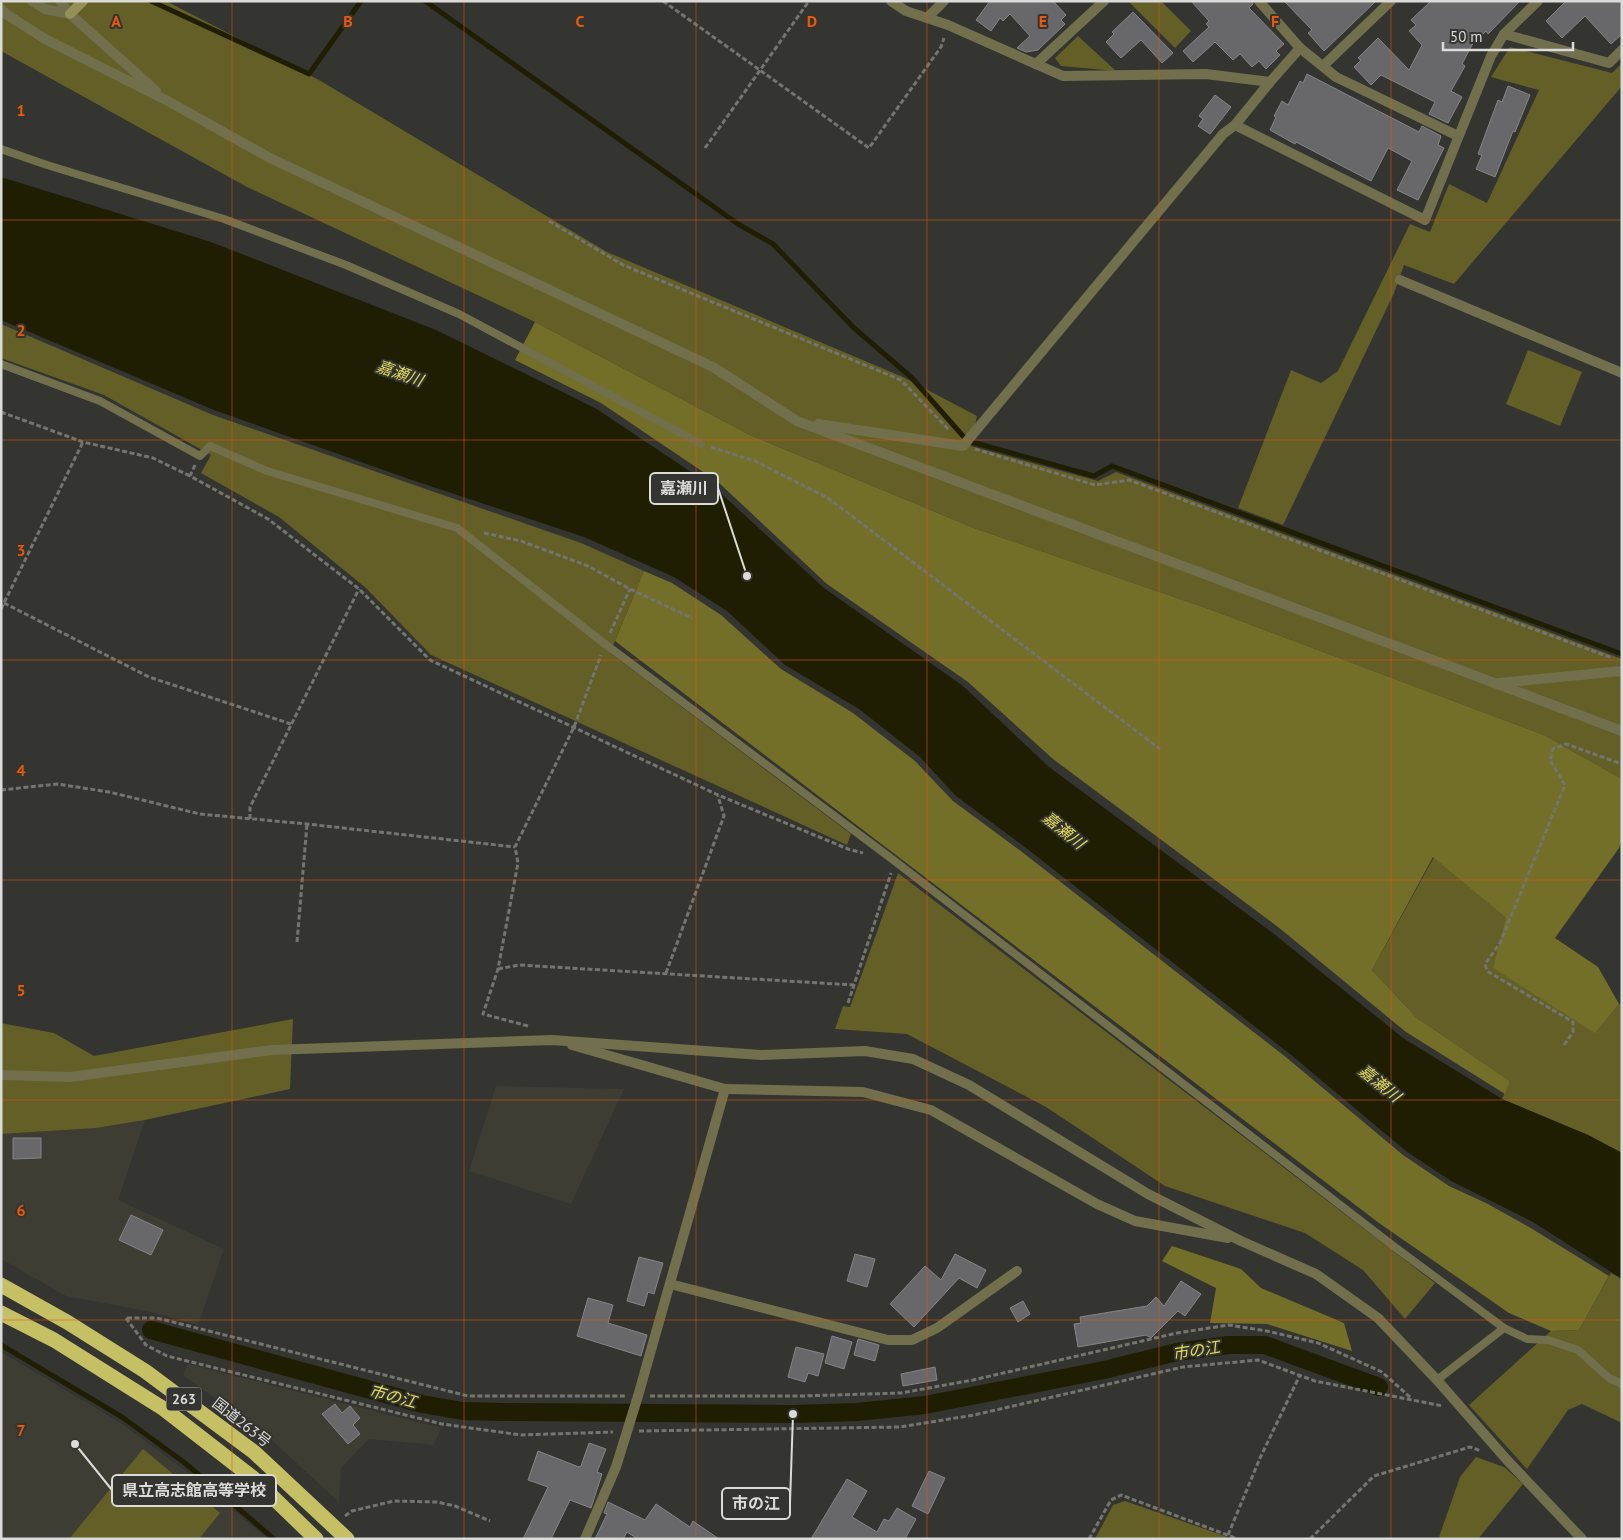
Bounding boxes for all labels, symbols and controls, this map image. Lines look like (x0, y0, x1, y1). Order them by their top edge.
text: A (111, 11, 121, 31)
text: B (343, 11, 353, 31)
text: C (576, 11, 585, 31)
text: D (807, 11, 817, 31)
text: E (1039, 11, 1047, 31)
text: F (1271, 11, 1279, 31)
scale bar (1443, 20, 1573, 52)
text: 50 m (1450, 27, 1483, 46)
text: 1 (16, 100, 26, 120)
text: 2 (16, 320, 26, 340)
water label: 嘉瀬川 (374, 356, 428, 391)
callout: 嘉瀬川 (650, 473, 718, 504)
text: 嘉瀬川 (660, 478, 708, 498)
text: 3 (16, 540, 26, 560)
text: 4 (16, 760, 26, 780)
water label: 嘉瀬川 (1039, 807, 1090, 854)
text: 5 (16, 980, 26, 1000)
water label: 嘉瀬川 (1355, 1060, 1406, 1107)
text: 6 (16, 1200, 26, 1220)
water label: 市の江 (1171, 1336, 1223, 1364)
water label: 市の江 (367, 1380, 421, 1412)
road number: 263 (166, 1388, 202, 1410)
street label: 国道263号 (209, 1393, 275, 1451)
text: 7 (16, 1420, 26, 1440)
callout: 県立高志館高等学校 (112, 1475, 276, 1506)
text: 県立高志館高等学校 (122, 1480, 266, 1500)
callout: 市の江 (722, 1488, 790, 1519)
text: 市の江 (732, 1493, 780, 1513)

